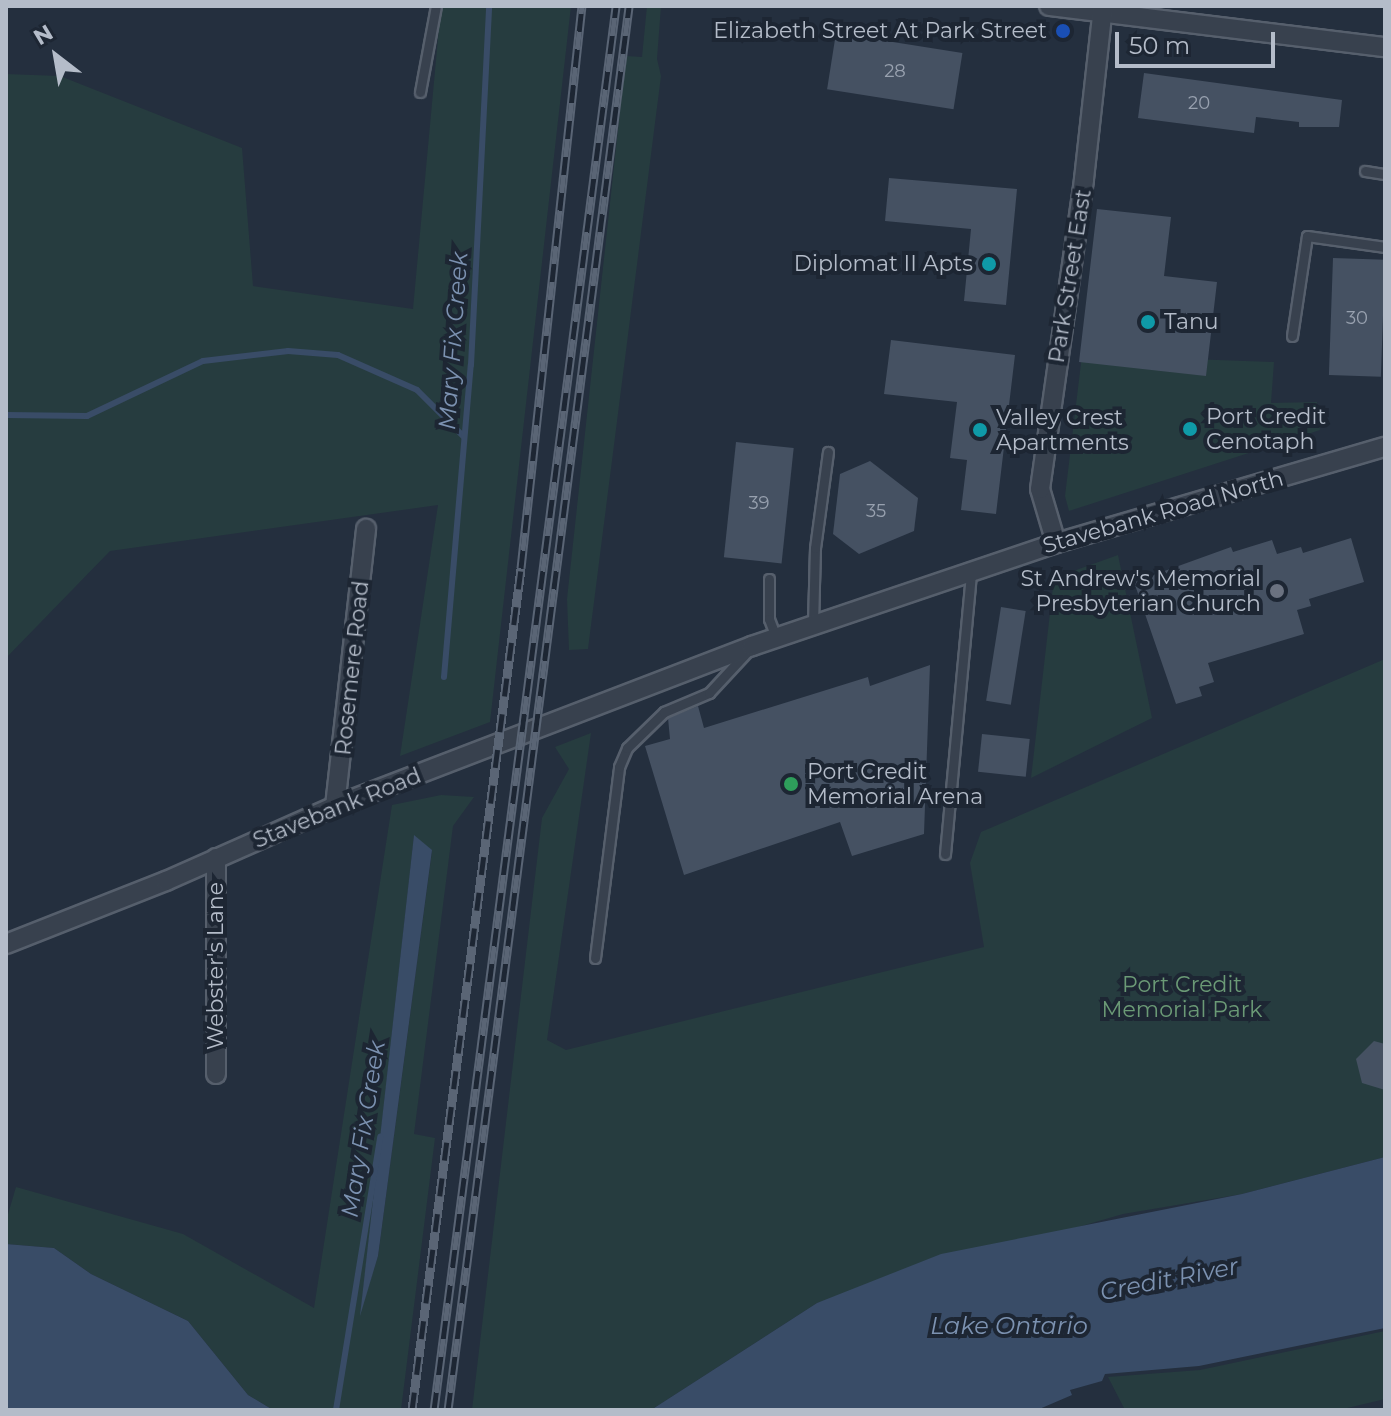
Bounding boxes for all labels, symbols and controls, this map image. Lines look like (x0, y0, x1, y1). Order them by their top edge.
north arrow (16, 16, 96, 96)
scale bar (1119, 16, 1279, 66)
place label: Elizabeth Street At Park Street (713, 18, 1047, 44)
text: N (29, 19, 58, 51)
marker: Elizabeth Street At Park Street (1054, 22, 1072, 40)
text: 50 m (1129, 31, 1190, 60)
house number: 28 (884, 60, 906, 82)
house number: 20 (1188, 92, 1210, 114)
street label: Park Street East (1043, 187, 1097, 365)
water label: Mary Fix Creek (432, 251, 474, 431)
place label: Diplomat II Apts (794, 251, 973, 277)
marker: Diplomat II Apts (980, 255, 998, 273)
house number: 30 (1346, 307, 1368, 329)
place label: Tanu (1164, 309, 1219, 335)
marker: Tanu (1139, 313, 1157, 331)
place label: Port Credit Cenotaph (1206, 403, 1326, 454)
place label: Valley Crest Apartments (996, 404, 1129, 456)
marker: Port Credit Cenotaph (1181, 420, 1199, 438)
marker: Valley Crest Apartments (971, 421, 989, 439)
street label: Stavebank Road North (1040, 465, 1286, 559)
house number: 39 (748, 492, 770, 514)
house number: 35 (866, 500, 886, 522)
place label: St Andrew's Memorial Presbyterian Church (1020, 565, 1261, 616)
street label: Rosemere Road (330, 579, 374, 757)
marker: St Andrew's Memorial Presbyterian Church (1268, 582, 1286, 600)
place label: Port Credit Memorial Arena (807, 758, 983, 810)
street label: Stavebank Road (249, 762, 425, 854)
marker: Port Credit Memorial Arena (782, 775, 800, 793)
street label: Webster's Lane (203, 882, 229, 1050)
park label: Port Credit Memorial Park (1102, 971, 1262, 1022)
water label: Mary Fix Creek (335, 1039, 391, 1219)
water label: Credit River (1097, 1251, 1241, 1307)
water label: Lake Ontario (930, 1312, 1088, 1340)

